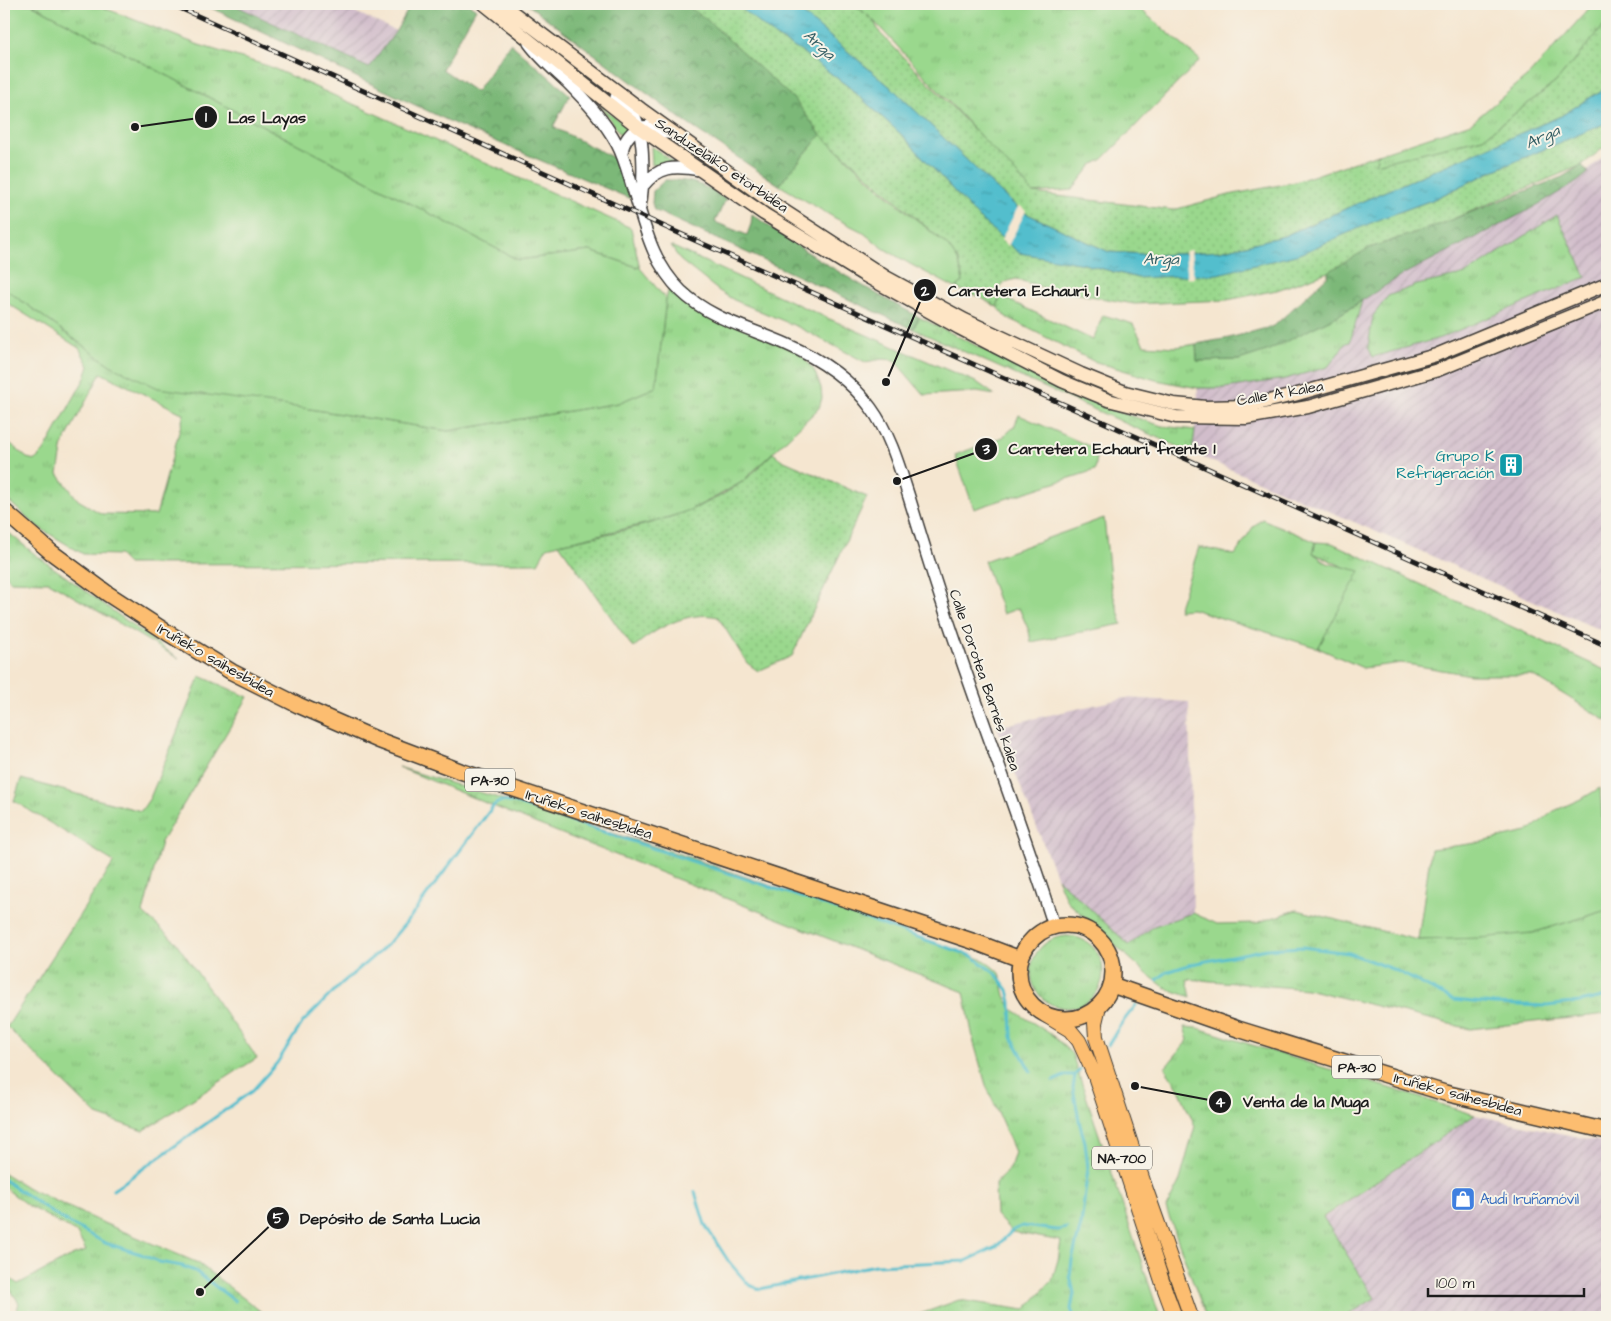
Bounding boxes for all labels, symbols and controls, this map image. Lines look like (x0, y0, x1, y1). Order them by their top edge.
water label: Arga (798, 25, 841, 66)
callout: Las Layas (194, 101, 316, 132)
text: 1 (205, 107, 207, 128)
text: Las Layas (228, 107, 306, 130)
street label: Sanduzelaiko etorbidea (651, 113, 793, 218)
water label: Arga (1522, 119, 1564, 155)
water label: Arga (1143, 248, 1180, 271)
callout: Carretera Echauri, 1 (913, 275, 1108, 306)
text: Carretera Echauri, 1 (948, 280, 1099, 302)
text: 2 (920, 281, 930, 302)
street label: Calle A kalea (1235, 375, 1325, 411)
callout: Carretera Echauri, frente 1 (973, 433, 1225, 464)
text: Carretera Echauri, frente 1 (1008, 438, 1217, 460)
text: 3 (981, 439, 990, 460)
place label: Grupo K Refrigeración (1396, 446, 1494, 485)
building icon: Grupo K Refrigeración (1498, 452, 1524, 478)
street label: Calle Dorotea Barnés kalea (944, 587, 1026, 774)
street label: Iruñeko saihesbidea (153, 618, 279, 703)
road number: PA-30 (465, 768, 515, 792)
street label: Iruñeko saihesbidea (523, 784, 655, 845)
road number: PA-30 (1332, 1056, 1382, 1078)
street label: Iruñeko saihesbidea (1391, 1067, 1525, 1122)
callout: Venta de la Muga (1208, 1086, 1379, 1117)
text: Venta de la Muga (1242, 1091, 1370, 1115)
text: 4 (1215, 1092, 1226, 1113)
road number: NA-700 (1092, 1146, 1152, 1170)
shop icon: Audi Iruñamóvil (1450, 1186, 1476, 1212)
place label: Audi Iruñamóvil (1480, 1189, 1579, 1210)
callout: Depósito de Santa Lucia (265, 1203, 490, 1234)
text: 5 (273, 1208, 284, 1229)
text: Depósito de Santa Lucia (300, 1208, 481, 1230)
scale bar (1428, 1266, 1585, 1298)
text: 100 m (1436, 1273, 1475, 1294)

